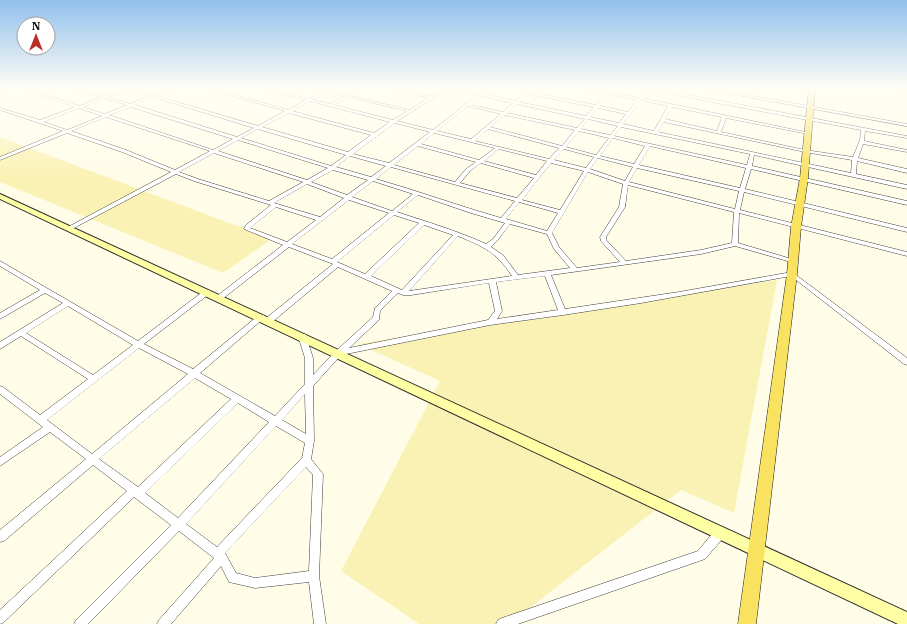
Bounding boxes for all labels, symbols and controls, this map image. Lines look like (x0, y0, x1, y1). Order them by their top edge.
north arrow (16, 16, 56, 56)
text: N (32, 19, 41, 33)

